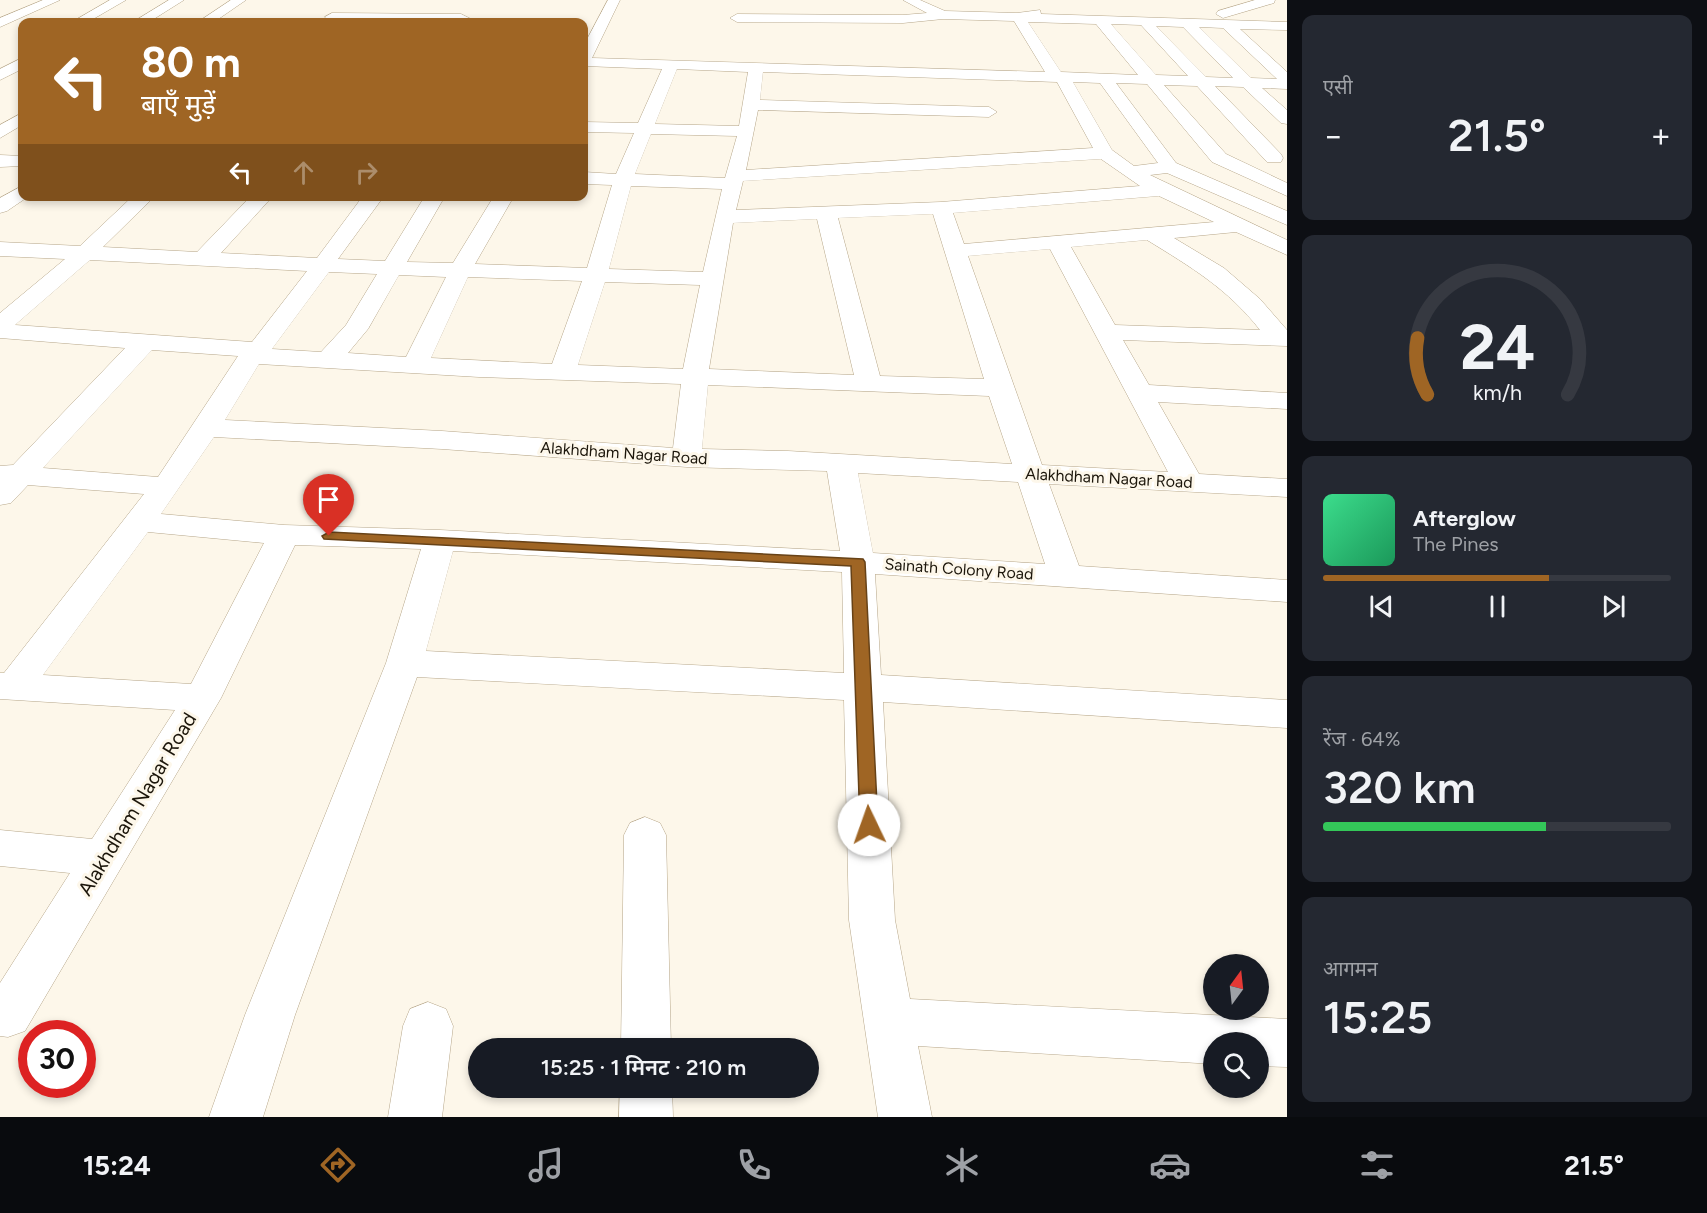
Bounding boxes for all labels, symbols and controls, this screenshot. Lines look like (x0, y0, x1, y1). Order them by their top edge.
text: 80 m (141, 37, 241, 88)
icon: left (42, 42, 120, 120)
text: एसी (1323, 75, 1353, 99)
text: बाएँ मुड़ें (141, 88, 216, 121)
text: 21.5° (1448, 108, 1546, 162)
text: − (1323, 116, 1344, 155)
text: + (1650, 116, 1671, 155)
icon: left (224, 156, 257, 189)
icon: ahead (287, 156, 320, 189)
icon: right (350, 156, 383, 189)
text: 24 (1459, 310, 1535, 385)
text: km/h (1473, 381, 1521, 406)
street label: Alakhdham Nagar Road (540, 438, 708, 468)
street label: Alakhdham Nagar Road (1025, 464, 1193, 492)
pin (303, 474, 354, 536)
icon: arrive (312, 483, 345, 516)
text: Afterglow (1413, 505, 1516, 532)
text: The Pines (1413, 532, 1499, 556)
street label: Sainath Colony Road (884, 554, 1034, 584)
icon: previous (1365, 590, 1398, 623)
icon: pause (1481, 590, 1514, 623)
icon: next (1597, 590, 1630, 623)
street label: Alakhdham Nagar Road (73, 708, 201, 900)
text: रेंज · 64% (1323, 727, 1400, 751)
text: 320 km (1323, 760, 1476, 814)
position arrow (837, 793, 901, 857)
north arrow (1203, 954, 1269, 1020)
map controls (1203, 954, 1269, 1098)
text: आगमन (1323, 957, 1378, 981)
text: 15:25 (1323, 990, 1432, 1044)
speed limit sign: 30 (18, 1020, 96, 1098)
button: search (1203, 1032, 1269, 1098)
text: 15:25 · 1 मिनट · 210 m (541, 1054, 746, 1081)
icon: directions (317, 1144, 359, 1186)
icon: music (525, 1144, 567, 1186)
icon: phone (733, 1144, 775, 1186)
icon: climate (941, 1144, 983, 1186)
icon: car (1149, 1144, 1191, 1186)
icon: filters (1356, 1144, 1398, 1186)
text: 15:24 (83, 1149, 151, 1182)
text: 21.5° (1564, 1149, 1624, 1182)

